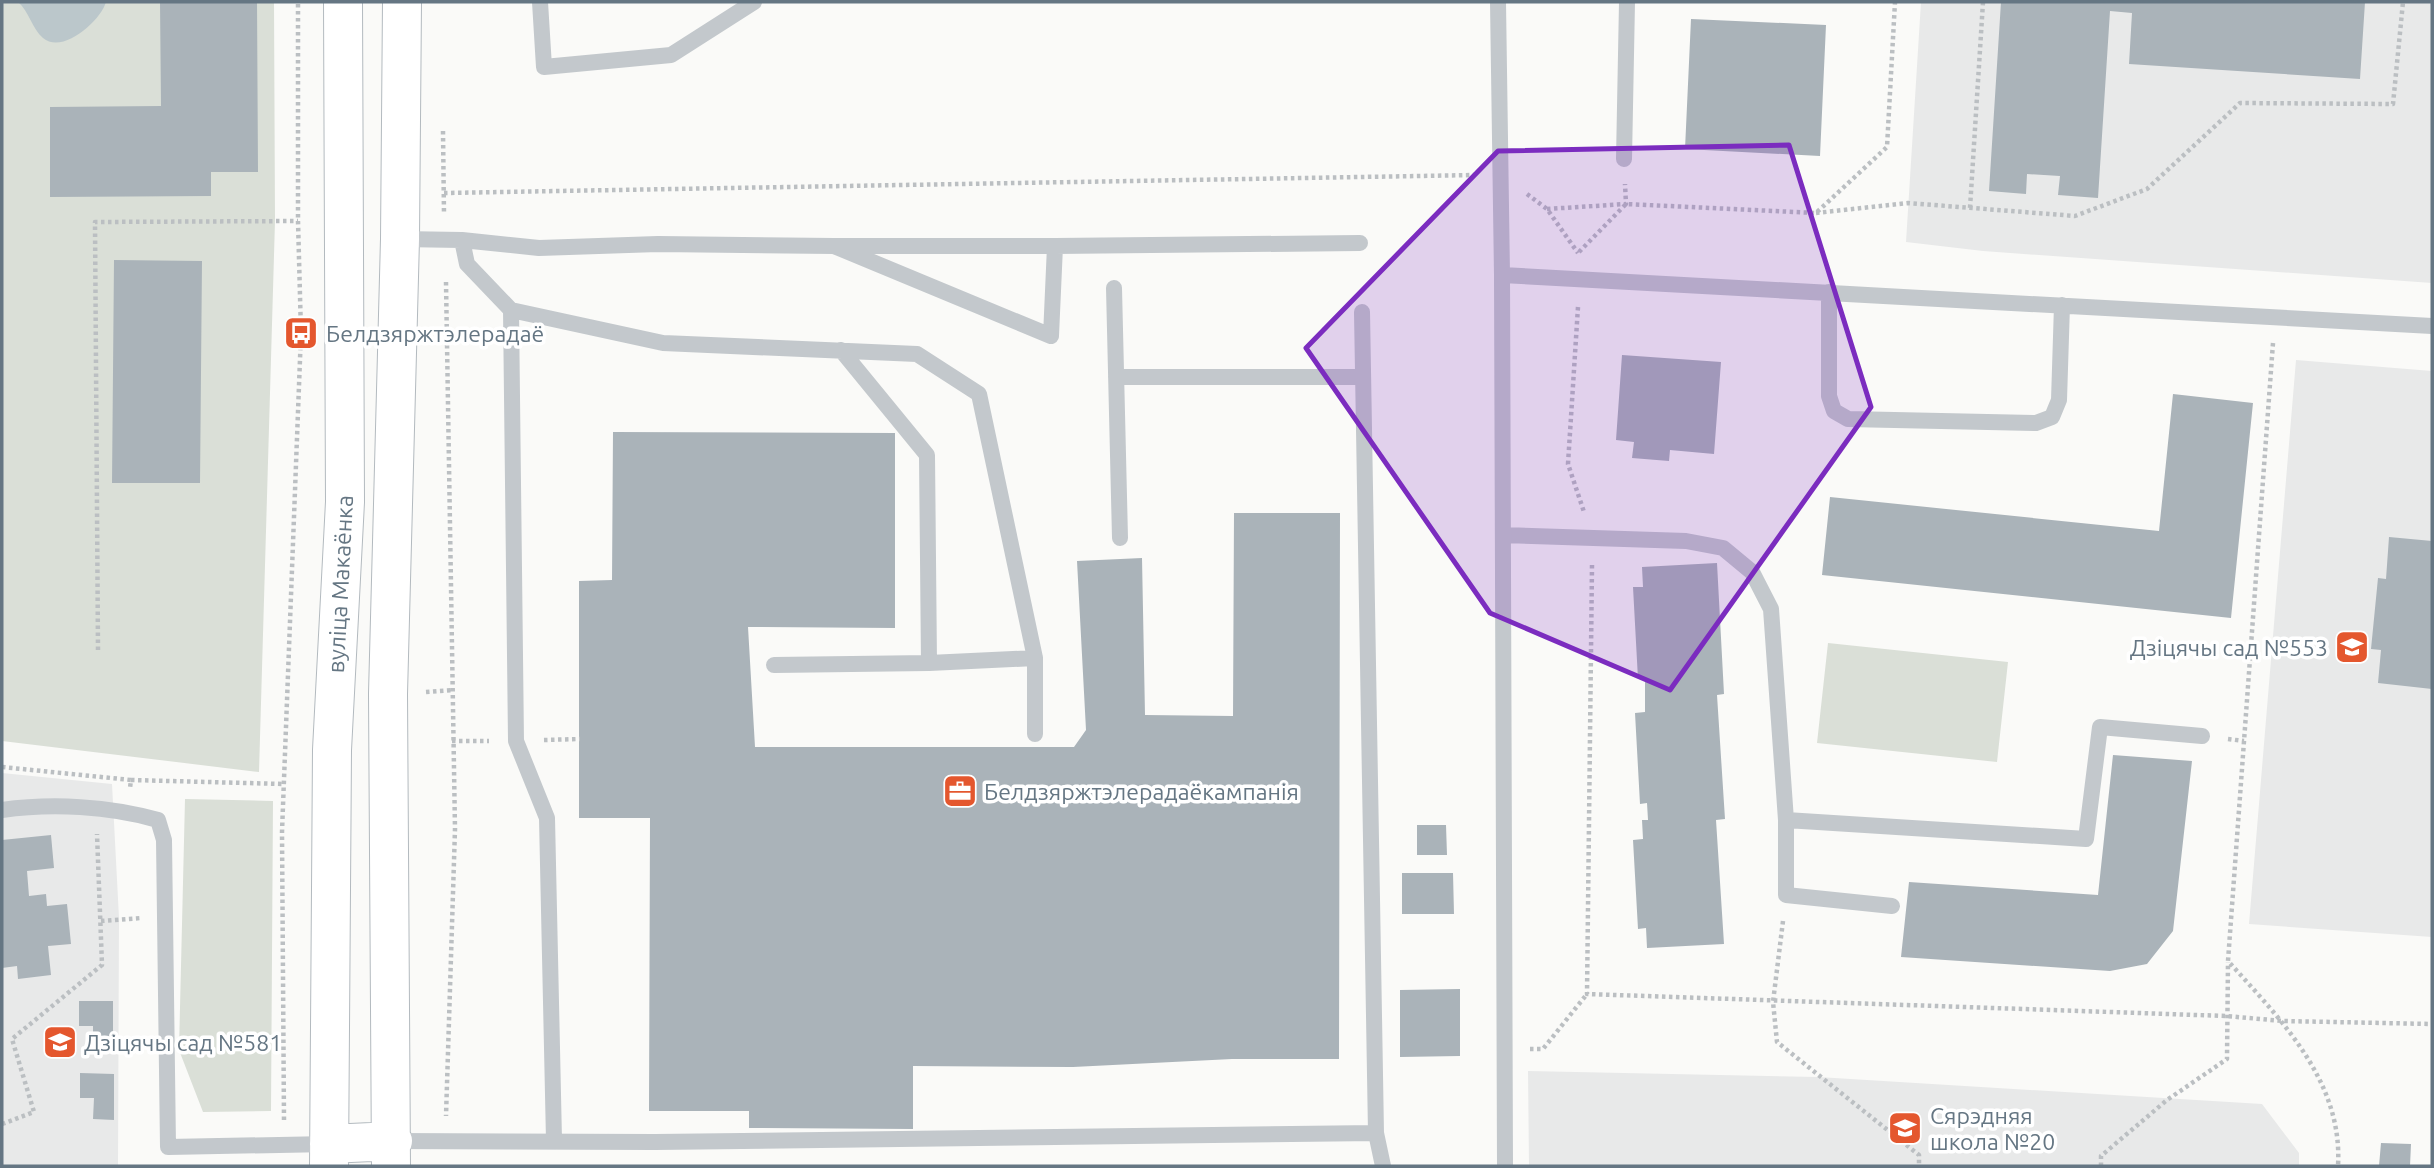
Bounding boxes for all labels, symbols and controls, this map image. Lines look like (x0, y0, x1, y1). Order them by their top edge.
bus stop icon: Белдзяржтэлерадаё (282, 314, 320, 352)
place label: Белдзяржтэлерадаё (326, 321, 544, 346)
street label: вуліца Макаёнка (323, 494, 357, 674)
school or university icon: Дзіцячы сад №553 (2333, 628, 2371, 666)
place label: Дзіцячы сад №553 (2130, 635, 2328, 660)
office icon: Белдзяржтэлерадаёкампанія (941, 772, 979, 810)
place label: Белдзяржтэлерадаёкампанія (984, 779, 1299, 804)
school or university icon: Дзіцячы сад №581 (41, 1023, 79, 1061)
place label: Дзіцячы сад №581 (84, 1030, 282, 1055)
place label: Сярэдняя школа №20 (1930, 1103, 2055, 1154)
school or university icon: Сярэдняя школа №20 (1886, 1109, 1924, 1147)

